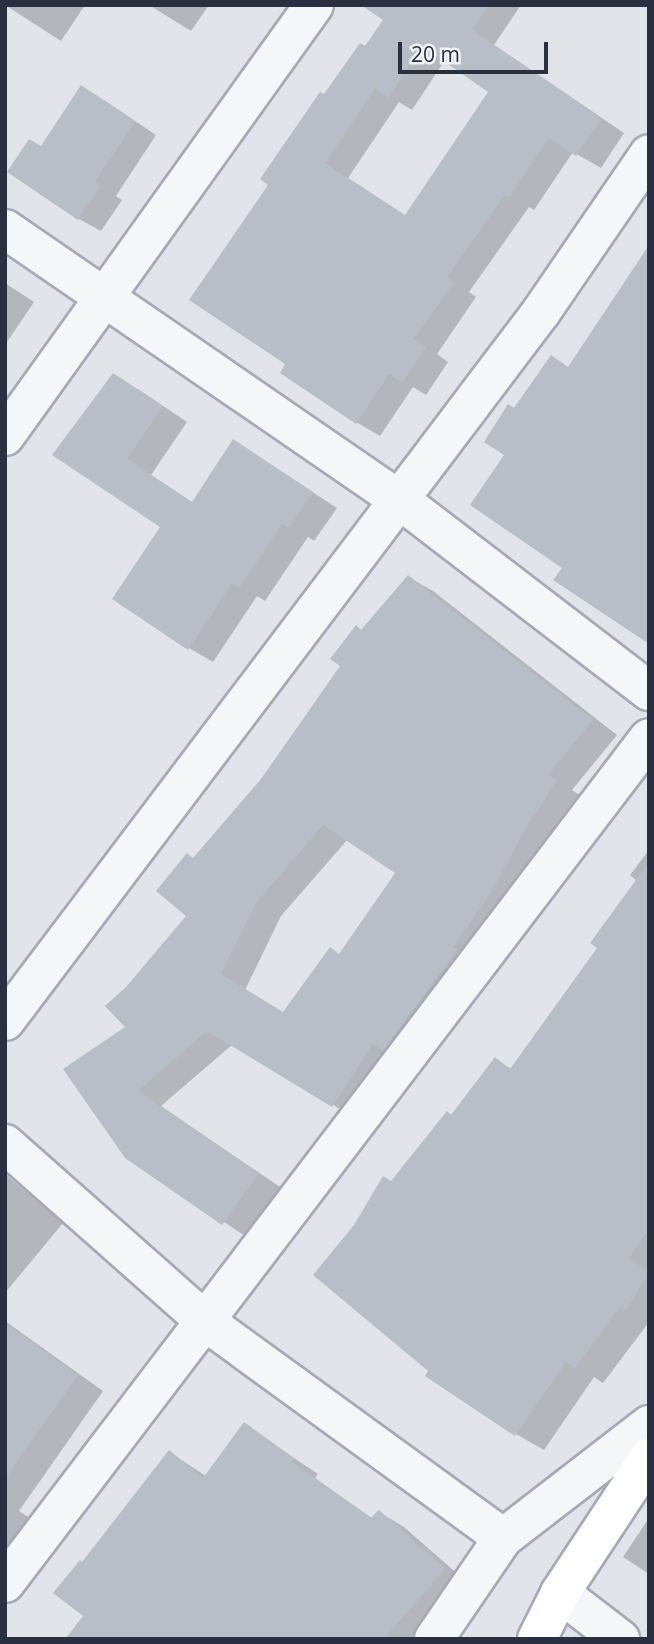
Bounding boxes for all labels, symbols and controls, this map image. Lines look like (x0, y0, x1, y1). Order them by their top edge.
scale bar (402, 28, 552, 72)
text: 20 m (411, 40, 460, 68)

